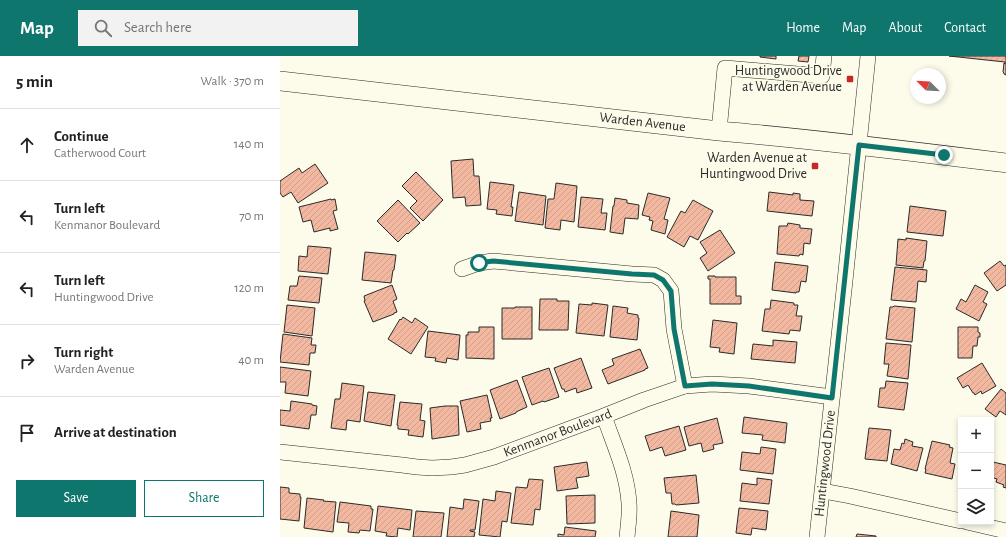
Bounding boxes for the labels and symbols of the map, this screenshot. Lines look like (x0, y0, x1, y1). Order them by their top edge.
place label: Huntingwood Drive at Warden Avenue (735, 64, 842, 94)
north arrow (910, 68, 946, 104)
marker: Huntingwood Drive at Warden Avenue (845, 74, 855, 84)
street label: Warden Avenue (599, 110, 687, 134)
route end (935, 146, 953, 164)
place label: Warden Avenue at Huntingwood Drive (700, 151, 808, 181)
marker: Warden Avenue at Huntingwood Drive (810, 161, 820, 171)
route start (470, 254, 488, 272)
street label: Kenmanor Boulevard (502, 407, 614, 460)
street label: Huntingwood Drive (812, 409, 838, 518)

